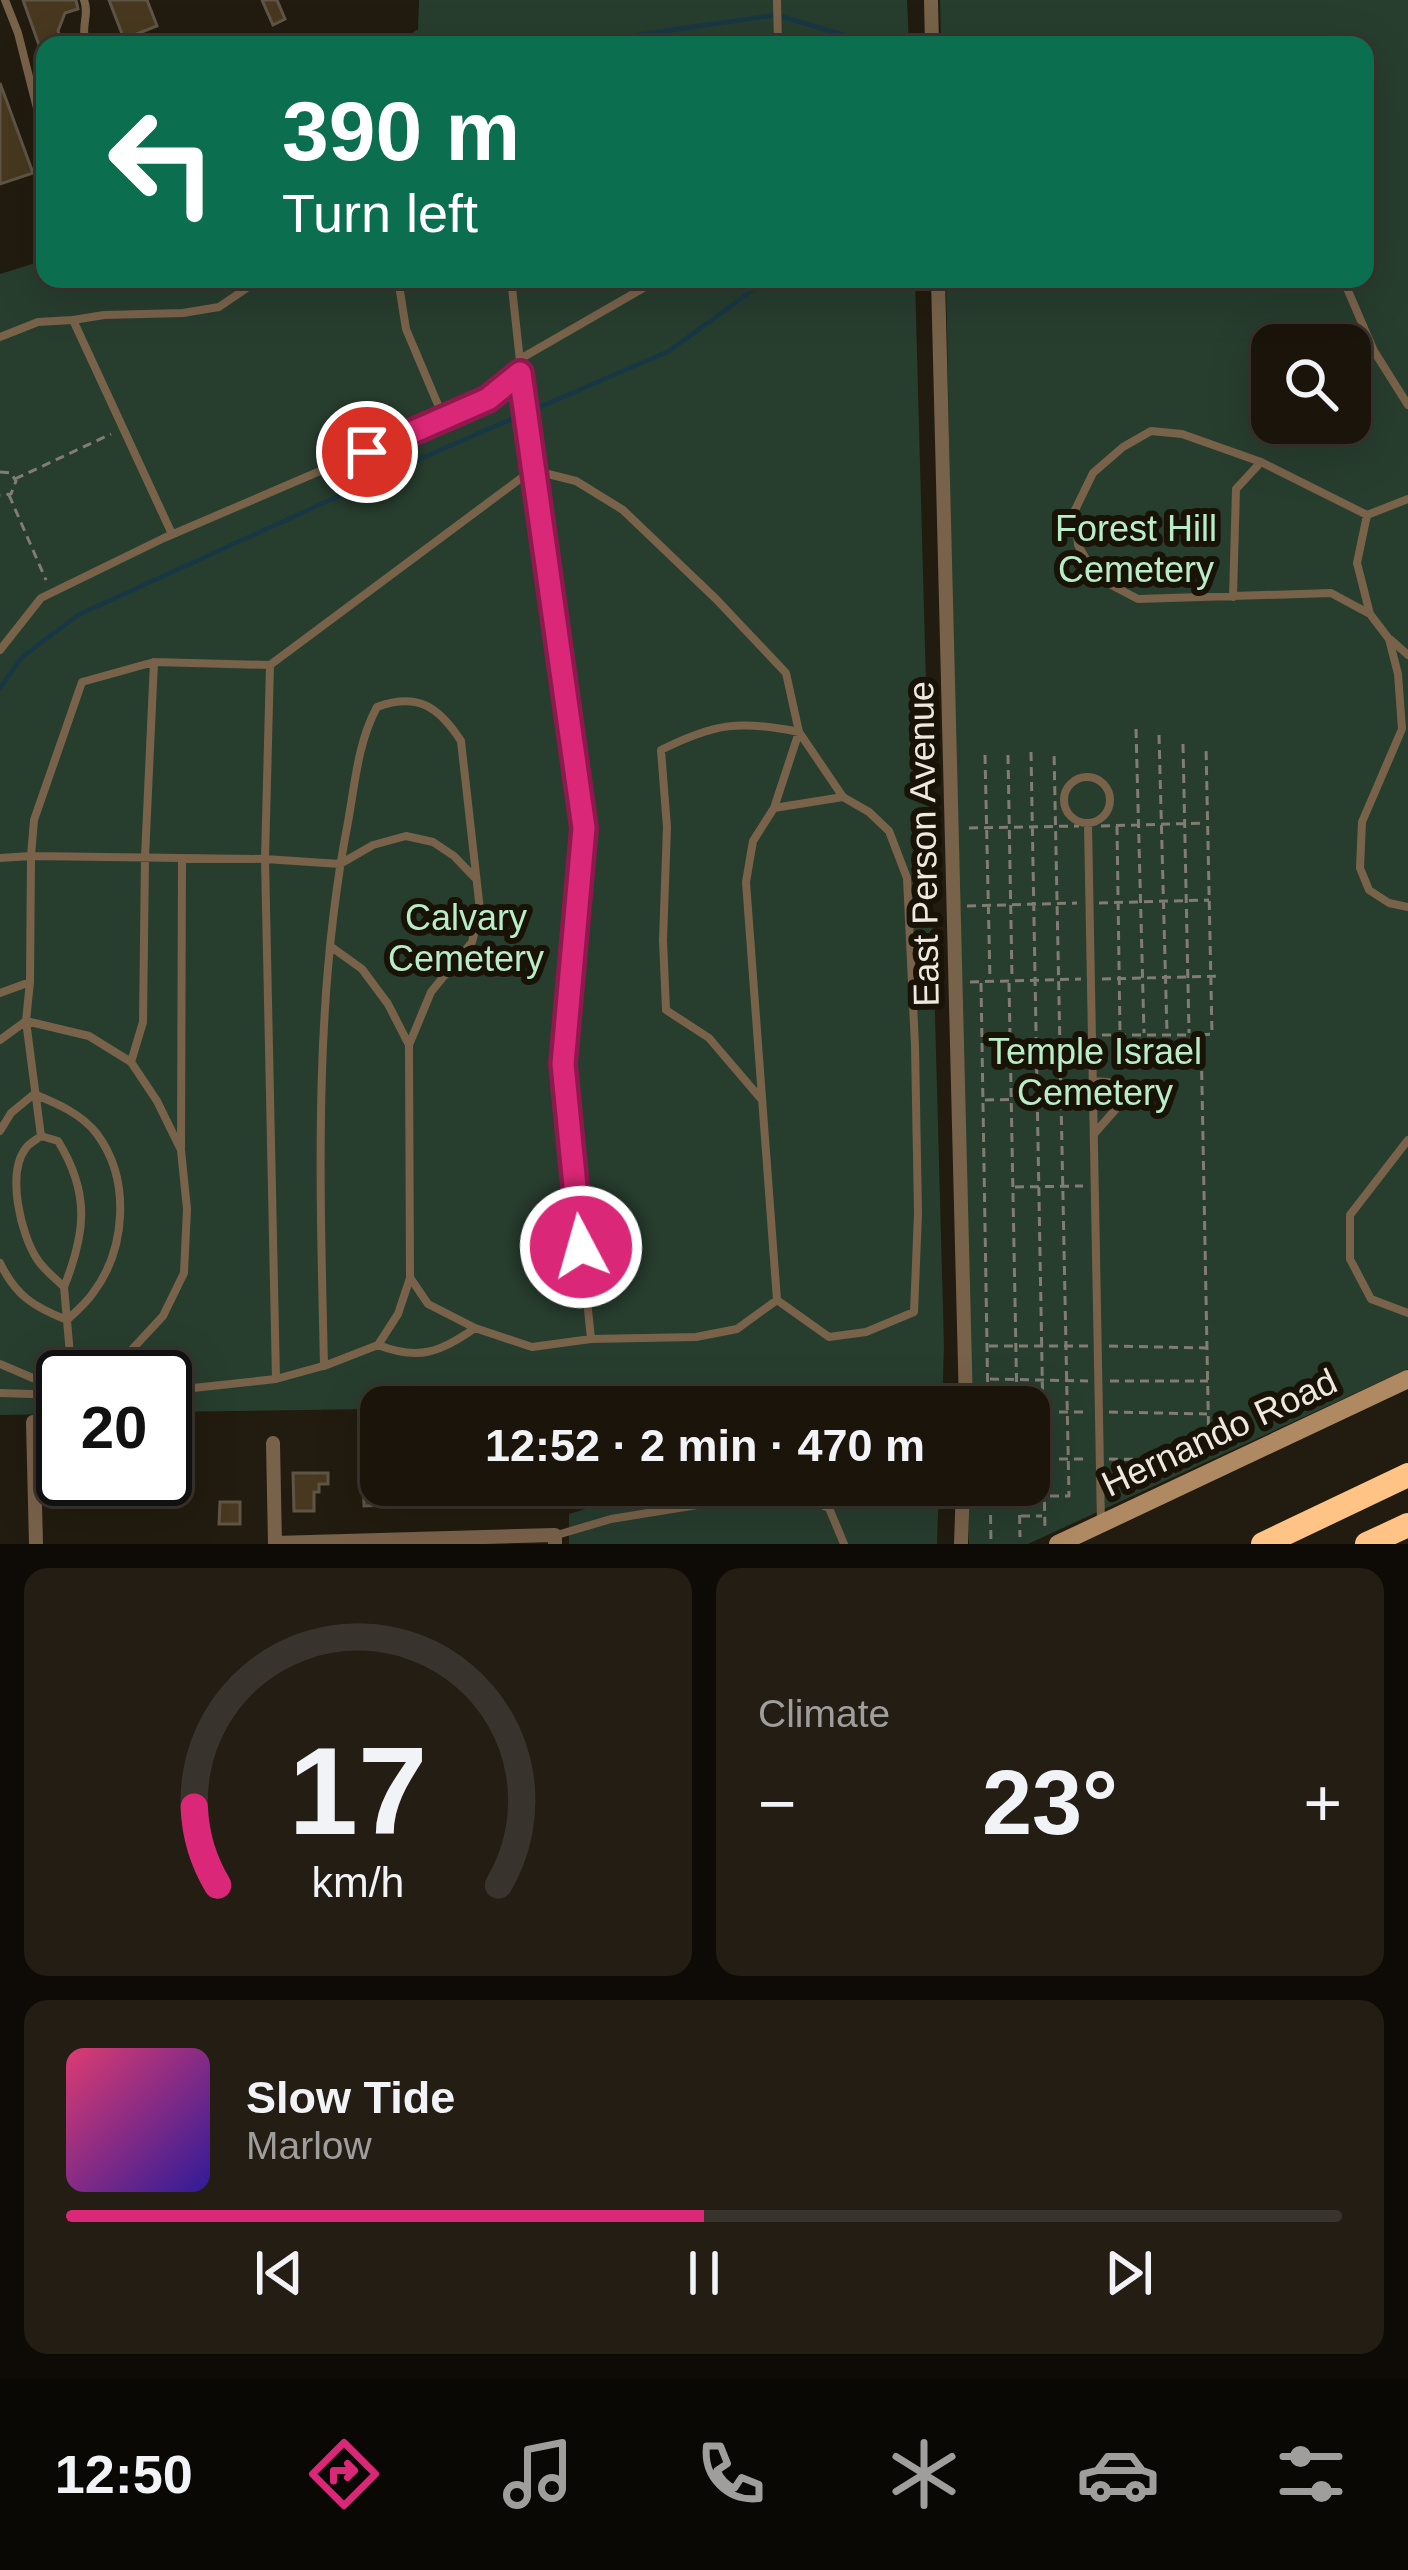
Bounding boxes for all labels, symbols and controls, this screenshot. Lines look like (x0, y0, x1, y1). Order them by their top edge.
icon: left (84, 84, 240, 240)
text: 390 m (282, 84, 520, 178)
text: Turn left (282, 183, 478, 243)
map controls (1251, 324, 1371, 444)
button: search (1251, 324, 1371, 444)
pin (316, 401, 418, 503)
icon: arrive (334, 419, 400, 485)
park label: Forest Hill Cemetery (1055, 508, 1217, 590)
street label: East Person Avenue (900, 681, 947, 1007)
park label: Calvary Cemetery (388, 897, 544, 979)
park label: Temple Israel Cemetery (988, 1031, 1202, 1113)
position arrow (518, 1184, 644, 1310)
speed limit sign: 20 (36, 1350, 192, 1506)
street label: Hernando Road (1095, 1360, 1343, 1505)
text: 12:52 · 2 min · 470 m (485, 1420, 925, 1471)
text: Climate (758, 1692, 890, 1735)
text: 17 (289, 1721, 427, 1860)
text: 23° (982, 1753, 1118, 1853)
text: − (758, 1766, 797, 1840)
text: + (1303, 1766, 1342, 1840)
text: km/h (312, 1858, 404, 1906)
text: Slow Tide (246, 2072, 455, 2123)
text: Marlow (246, 2124, 372, 2167)
icon: previous (246, 2240, 312, 2306)
icon: pause (671, 2240, 737, 2306)
icon: next (1096, 2240, 1162, 2306)
icon: directions (302, 2432, 386, 2516)
icon: music (496, 2432, 580, 2516)
icon: phone (689, 2432, 773, 2516)
icon: climate (882, 2432, 966, 2516)
icon: car (1076, 2432, 1160, 2516)
icon: filters (1269, 2432, 1353, 2516)
text: 12:50 (55, 2444, 193, 2504)

